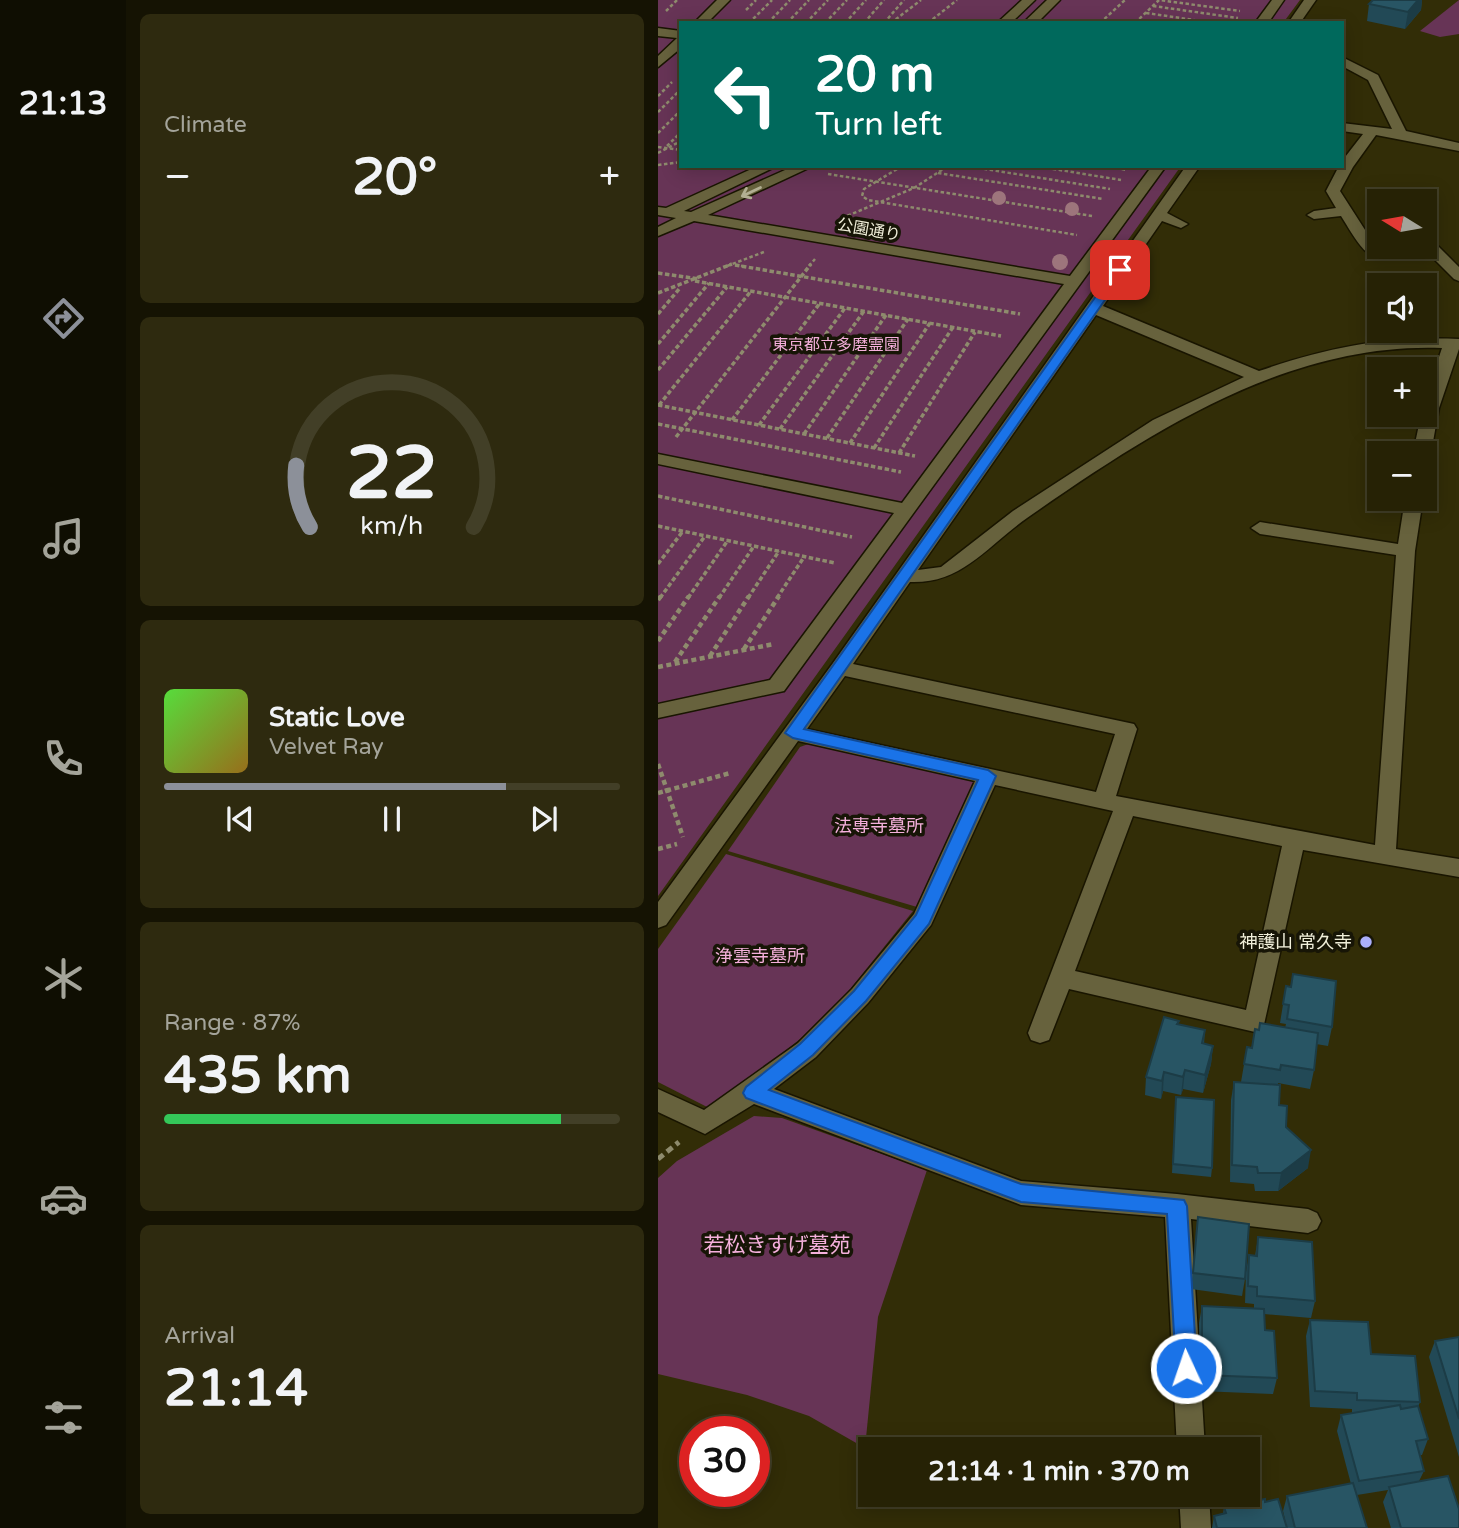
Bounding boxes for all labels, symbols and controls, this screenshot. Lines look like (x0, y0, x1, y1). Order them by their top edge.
text: 20 m (815, 46, 934, 105)
icon: left (700, 49, 791, 140)
text: 21:13 (19, 85, 107, 123)
text: Turn left (815, 106, 942, 144)
text: Climate (164, 111, 247, 139)
text: 20° (352, 146, 437, 209)
text: − (164, 154, 191, 200)
text: + (599, 154, 620, 200)
one-way arrow (741, 186, 762, 200)
north arrow (1367, 189, 1437, 259)
map controls (1367, 189, 1437, 511)
street label: 公園通り (836, 215, 902, 245)
pin (1090, 240, 1150, 300)
icon: arrive (1101, 251, 1139, 289)
button: sound (1367, 273, 1437, 343)
icon: directions (39, 294, 88, 343)
park label: 東京都立多磨霊園 (772, 335, 900, 355)
button: + (1367, 357, 1437, 427)
text: 22 (346, 431, 438, 519)
button: − (1367, 441, 1437, 511)
text: km/h (361, 511, 423, 541)
icon: music (39, 514, 88, 563)
text: Static Love (269, 702, 405, 733)
text: Velvet Ray (269, 733, 384, 761)
icon: phone (39, 734, 88, 783)
icon: previous (221, 800, 259, 838)
icon: pause (373, 800, 411, 838)
icon: next (525, 800, 563, 838)
park label: 法専寺墓所 (834, 815, 924, 837)
place label: 神護山 常久寺 (1239, 931, 1352, 953)
marker: 神護山 常久寺 (1358, 934, 1374, 950)
park label: 浄雲寺墓所 (715, 945, 805, 967)
icon: climate (39, 954, 88, 1003)
text: Range · 87% (164, 1009, 300, 1037)
text: 435 km (164, 1044, 352, 1107)
icon: car (39, 1174, 88, 1223)
park label: 若松きすげ墓苑 (704, 1233, 851, 1258)
text: Arrival (164, 1322, 235, 1350)
position arrow (1149, 1331, 1223, 1405)
text: 21:14 (164, 1357, 308, 1420)
icon: filters (39, 1393, 88, 1442)
speed limit sign: 30 (679, 1416, 770, 1507)
text: 21:14 · 1 min · 370 m (928, 1456, 1190, 1487)

